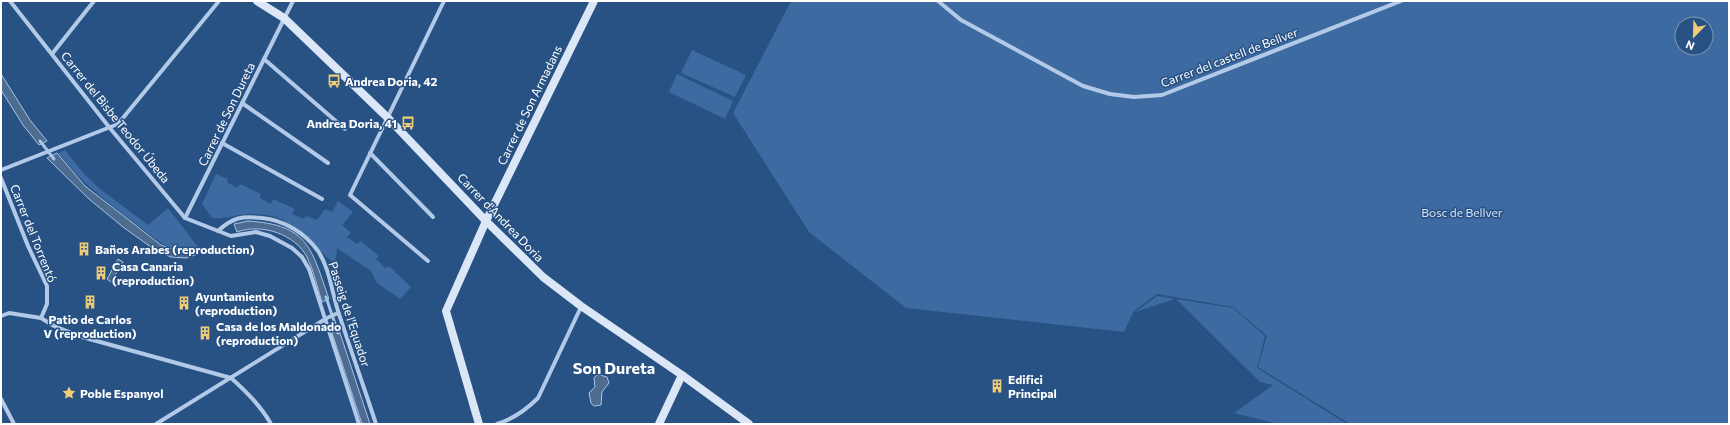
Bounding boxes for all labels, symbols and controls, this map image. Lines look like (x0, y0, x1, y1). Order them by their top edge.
north arrow (1674, 16, 1714, 56)
street label: Carrer del castell de Bellver (1158, 24, 1300, 90)
text: N (1684, 38, 1696, 53)
street label: Carrer de Son Armadans (494, 43, 564, 167)
street label: Carrer del Bisbe Teodor Úbeda (59, 49, 173, 185)
street label: Carrer de Son Dureta (195, 60, 257, 168)
bus stop icon: Andrea Doria, 42 (326, 73, 342, 89)
place label: Andrea Doria, 42 (345, 74, 437, 88)
bus stop icon: Andrea Doria, 41 (400, 115, 416, 131)
place label: Andrea Doria, 41 (306, 116, 397, 130)
street label: Carrer d'Andrea Doria (455, 170, 547, 264)
street label: Carrer del Torrentó (8, 182, 60, 284)
park label: Bosc de Bellver (1421, 205, 1503, 219)
building icon: Baños Arabes (reproduction) (76, 241, 92, 257)
place label: Baños Arabes (reproduction) (95, 242, 255, 256)
place label: Casa Canaria (reproduction) (112, 259, 194, 287)
street label: Passeig de l'Equador (326, 260, 374, 369)
building icon: Casa Canaria (reproduction) (93, 265, 109, 281)
place label: Ayuntamiento (reproduction) (195, 289, 277, 317)
building icon: Patio de Carlos V (reproduction) (82, 294, 98, 310)
building icon: Ayuntamiento (reproduction) (176, 295, 192, 311)
place label: Patio de Carlos V (reproduction) (43, 312, 137, 340)
place label: Casa de los Maldonado (reproduction) (216, 319, 341, 347)
building icon: Casa de los Maldonado (reproduction) (197, 325, 213, 341)
district label: Son Dureta (573, 358, 655, 377)
place label: Edifici Principal (1008, 372, 1057, 400)
building icon: Edifici Principal (989, 378, 1005, 394)
place icon: Poble Espanyol (61, 385, 77, 401)
place label: Poble Espanyol (80, 386, 163, 400)

